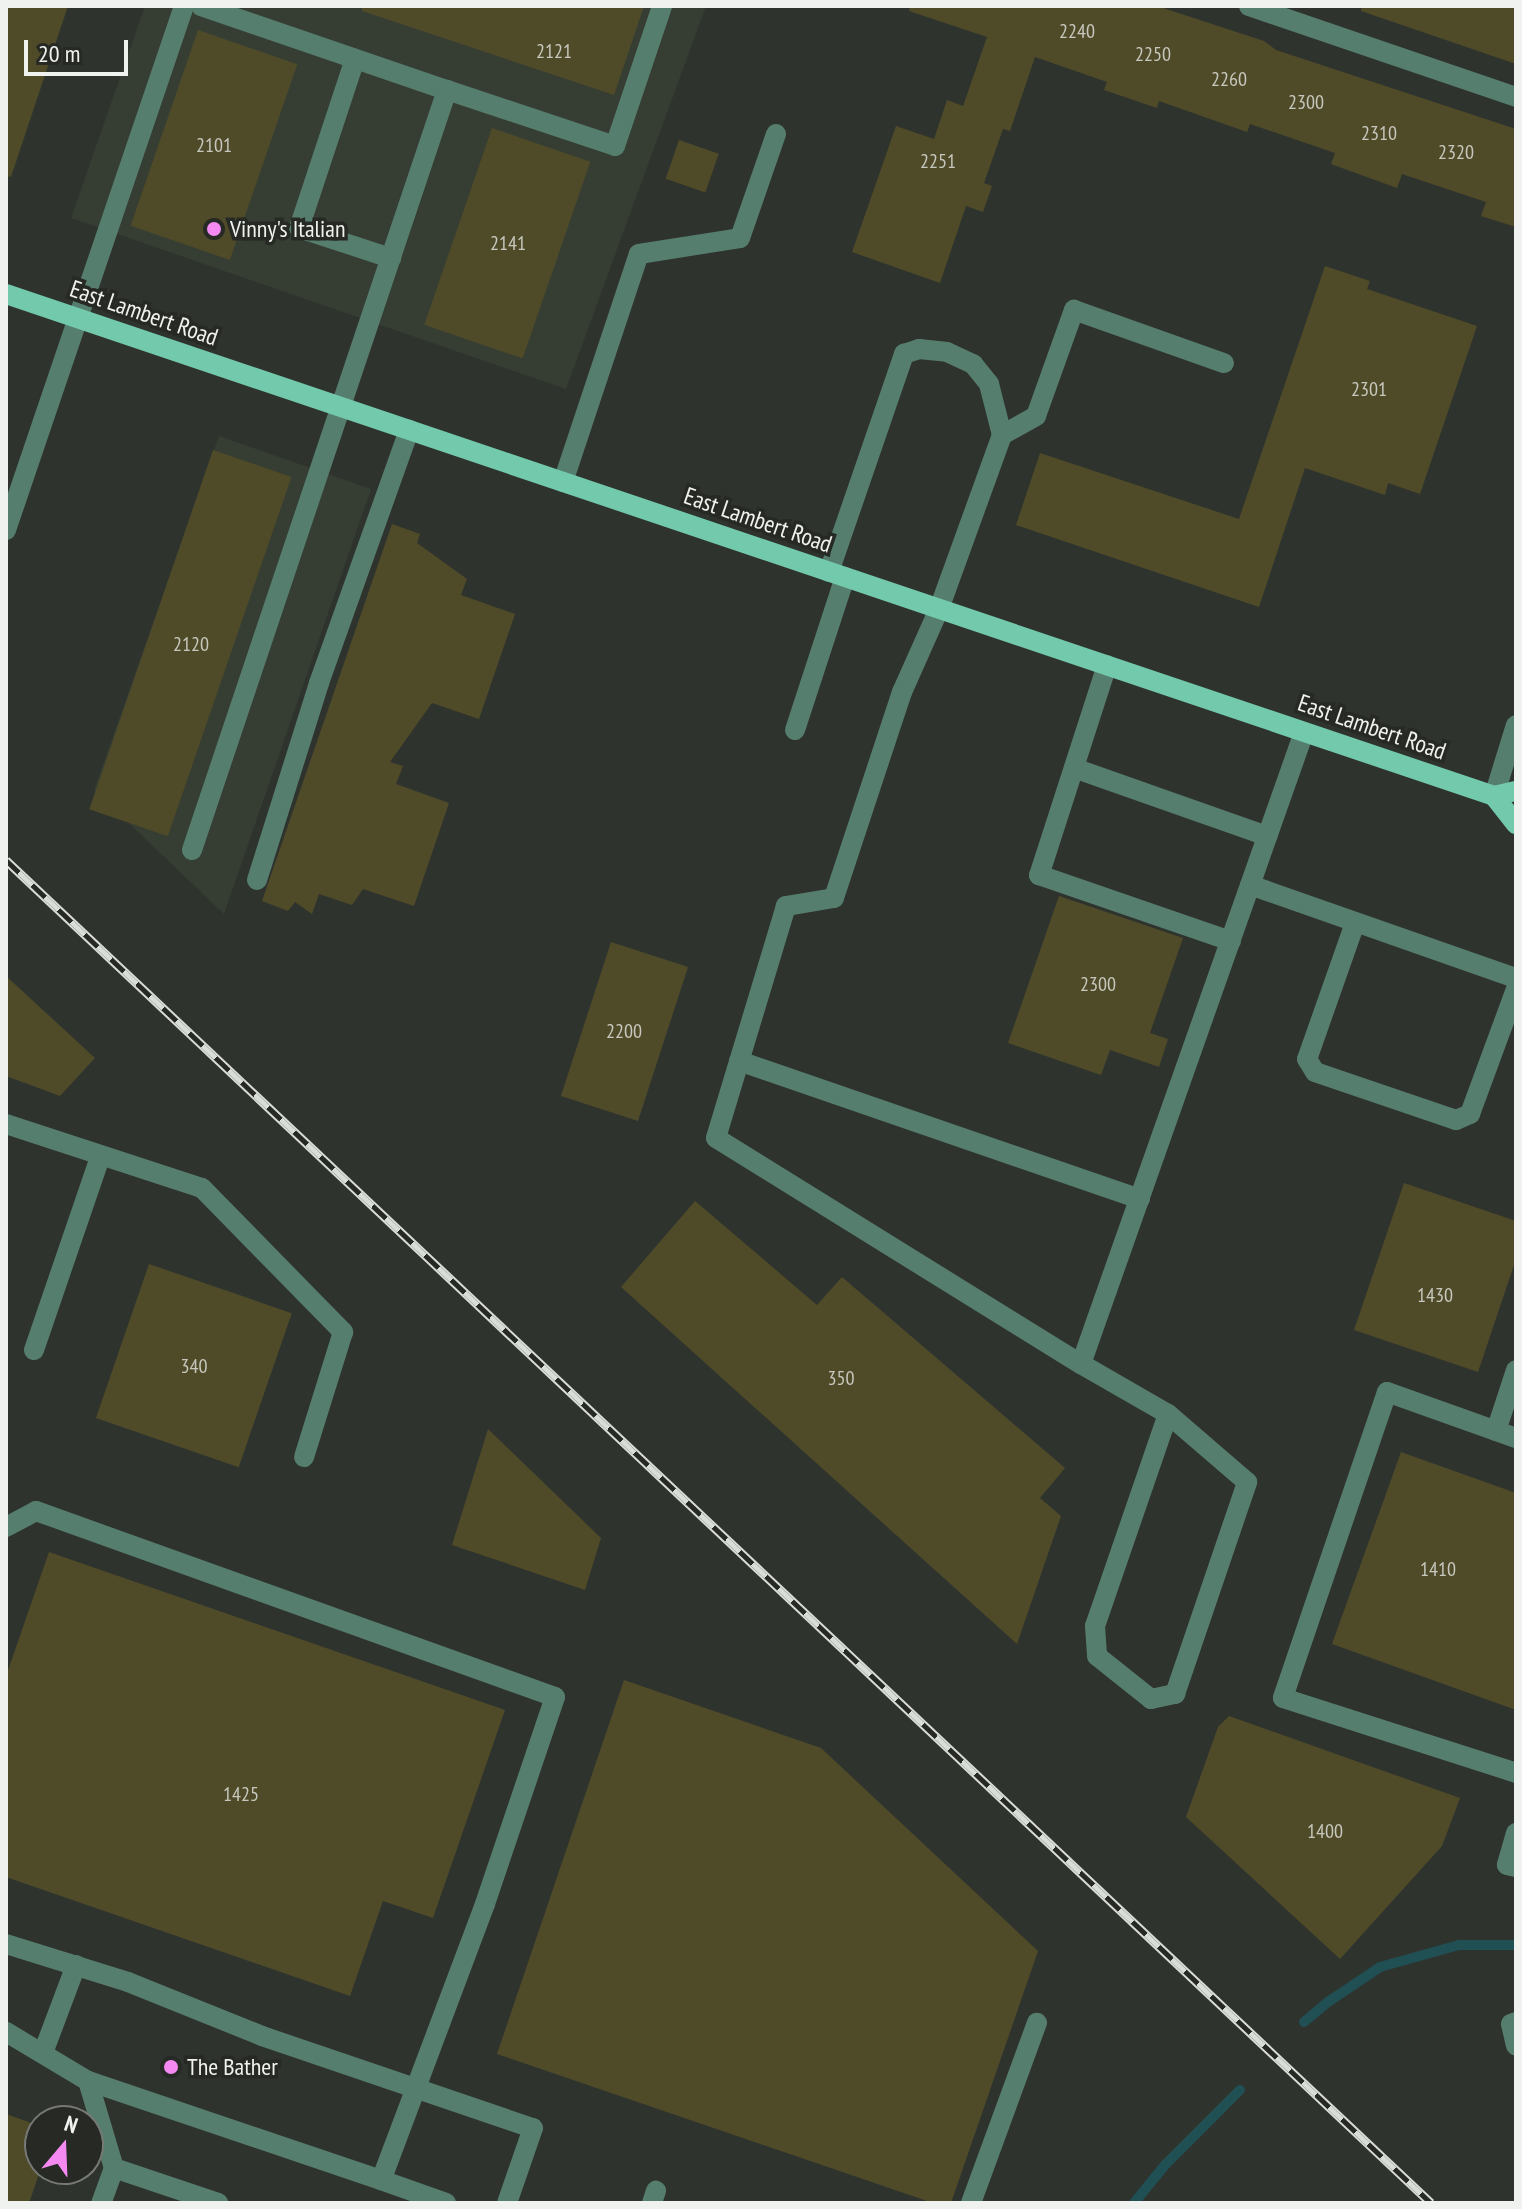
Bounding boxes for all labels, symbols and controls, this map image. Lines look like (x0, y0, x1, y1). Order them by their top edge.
house number: 2240 (1059, 19, 1095, 43)
scale bar (28, 24, 132, 74)
text: 20 m (38, 38, 80, 69)
house number: 2121 (536, 39, 572, 63)
house number: 2250 (1135, 42, 1171, 66)
house number: 2260 (1211, 67, 1247, 91)
house number: 2300 (1288, 90, 1324, 114)
house number: 2310 (1361, 121, 1397, 145)
house number: 2101 (196, 133, 232, 157)
house number: 2320 (1438, 140, 1474, 164)
house number: 2251 (920, 149, 956, 173)
place label: Vinny's Italian (230, 215, 345, 243)
marker: Vinny's Italian (205, 220, 223, 238)
house number: 2141 (490, 231, 526, 255)
street label: East Lambert Road (66, 274, 222, 352)
house number: 2301 (1351, 377, 1387, 401)
street label: East Lambert Road (680, 481, 836, 559)
house number: 2120 (173, 632, 209, 656)
street label: East Lambert Road (1294, 688, 1450, 766)
house number: 2300 (1080, 972, 1116, 996)
house number: 2200 (606, 1019, 642, 1043)
house number: 1430 (1417, 1283, 1453, 1307)
house number: 340 (181, 1354, 207, 1378)
house number: 350 (828, 1366, 854, 1390)
house number: 1410 (1420, 1557, 1456, 1581)
house number: 1425 (223, 1782, 259, 1806)
house number: 1400 (1307, 1819, 1343, 1843)
place label: The Bather (187, 2053, 278, 2081)
marker: The Bather (162, 2058, 180, 2076)
north arrow (24, 2105, 104, 2185)
text: N (61, 2109, 81, 2139)

